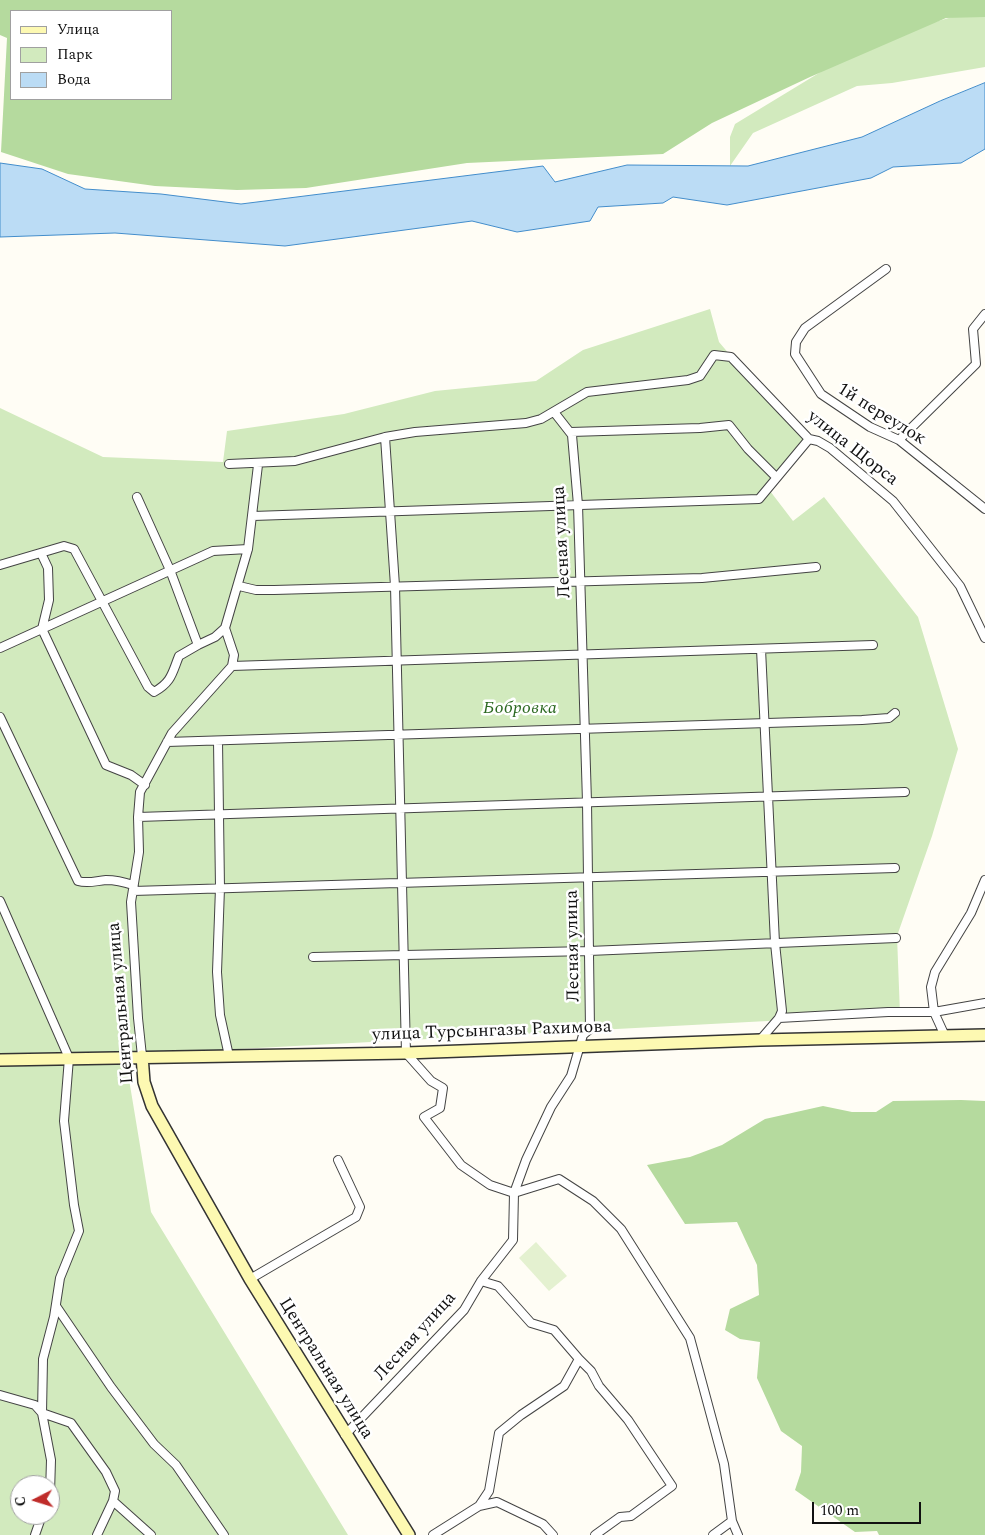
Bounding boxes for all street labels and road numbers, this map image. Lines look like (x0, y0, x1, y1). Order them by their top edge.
street label: 1й переулок (833, 379, 929, 451)
street label: улица Щорса (802, 407, 902, 491)
street label: Лесная улица (549, 485, 577, 599)
street label: Лесная улица (562, 890, 586, 1002)
street label: Центральная улица (104, 921, 140, 1085)
street label: улица Турсынгазы Рахимова (372, 1017, 612, 1047)
street label: Лесная улица (370, 1288, 462, 1386)
street label: Центральная улица (273, 1295, 377, 1443)

